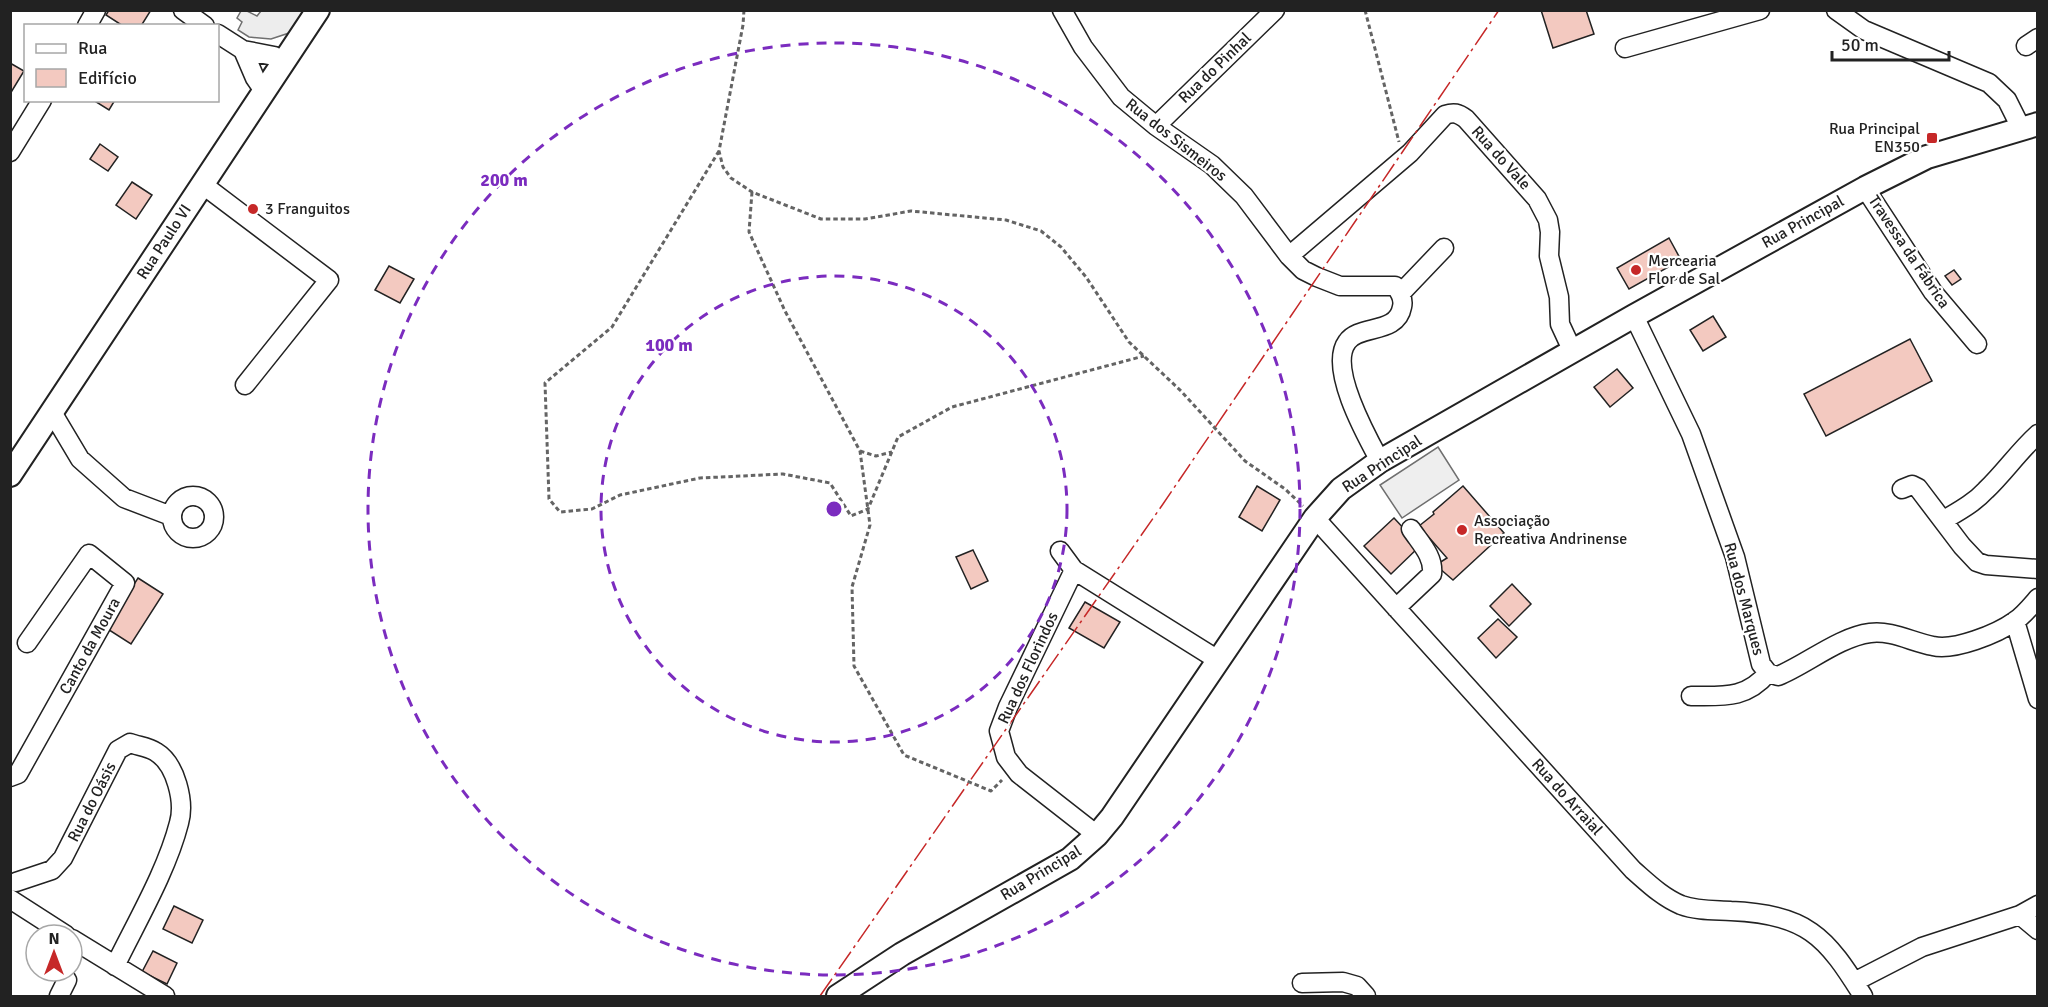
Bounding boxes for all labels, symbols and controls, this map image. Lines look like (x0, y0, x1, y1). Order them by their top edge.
legend (24, 24, 219, 102)
scale bar (1832, 24, 1949, 62)
street label: Rua do Pinhal (1174, 28, 1256, 108)
text: 50 m (1841, 34, 1879, 56)
text: Rua (78, 37, 107, 59)
text: Edifício (78, 67, 137, 89)
street label: Rua dos Sismeiros (1121, 94, 1231, 186)
place label: Rua Principal EN350 (1829, 119, 1920, 157)
street label: Rua do Vale (1467, 122, 1535, 194)
marker: Rua Principal EN350 (1925, 131, 1939, 145)
text: 200 m (480, 169, 528, 191)
street label: Rua Principal (1758, 191, 1848, 253)
street label: Travessa da Fábrica (1864, 192, 1954, 312)
place label: 3 Franguitos (265, 199, 350, 219)
street label: Rua Paulo VI (132, 201, 196, 283)
marker: 3 Franguitos (246, 202, 260, 216)
place label: Mercearia Flor de Sal (1648, 251, 1721, 289)
marker: Mercearia Flor de Sal (1629, 263, 1643, 277)
text: 100 m (645, 334, 693, 356)
street label: Rua Principal (1338, 431, 1426, 497)
centre of rings (824, 499, 844, 519)
place label: Associação Recreativa Andrinense (1474, 511, 1627, 549)
marker: Associação Recreativa Andrinense (1455, 523, 1469, 537)
street label: Rua dos Marques (1719, 540, 1769, 658)
street label: Canto da Moura (55, 594, 125, 698)
street label: Rua dos Florindos (993, 609, 1063, 727)
street label: Rua do Arraial (1527, 754, 1607, 840)
street label: Rua do Oásis (63, 759, 121, 845)
street label: Rua Principal (997, 841, 1085, 905)
north arrow (24, 923, 84, 983)
text: N (48, 929, 60, 949)

